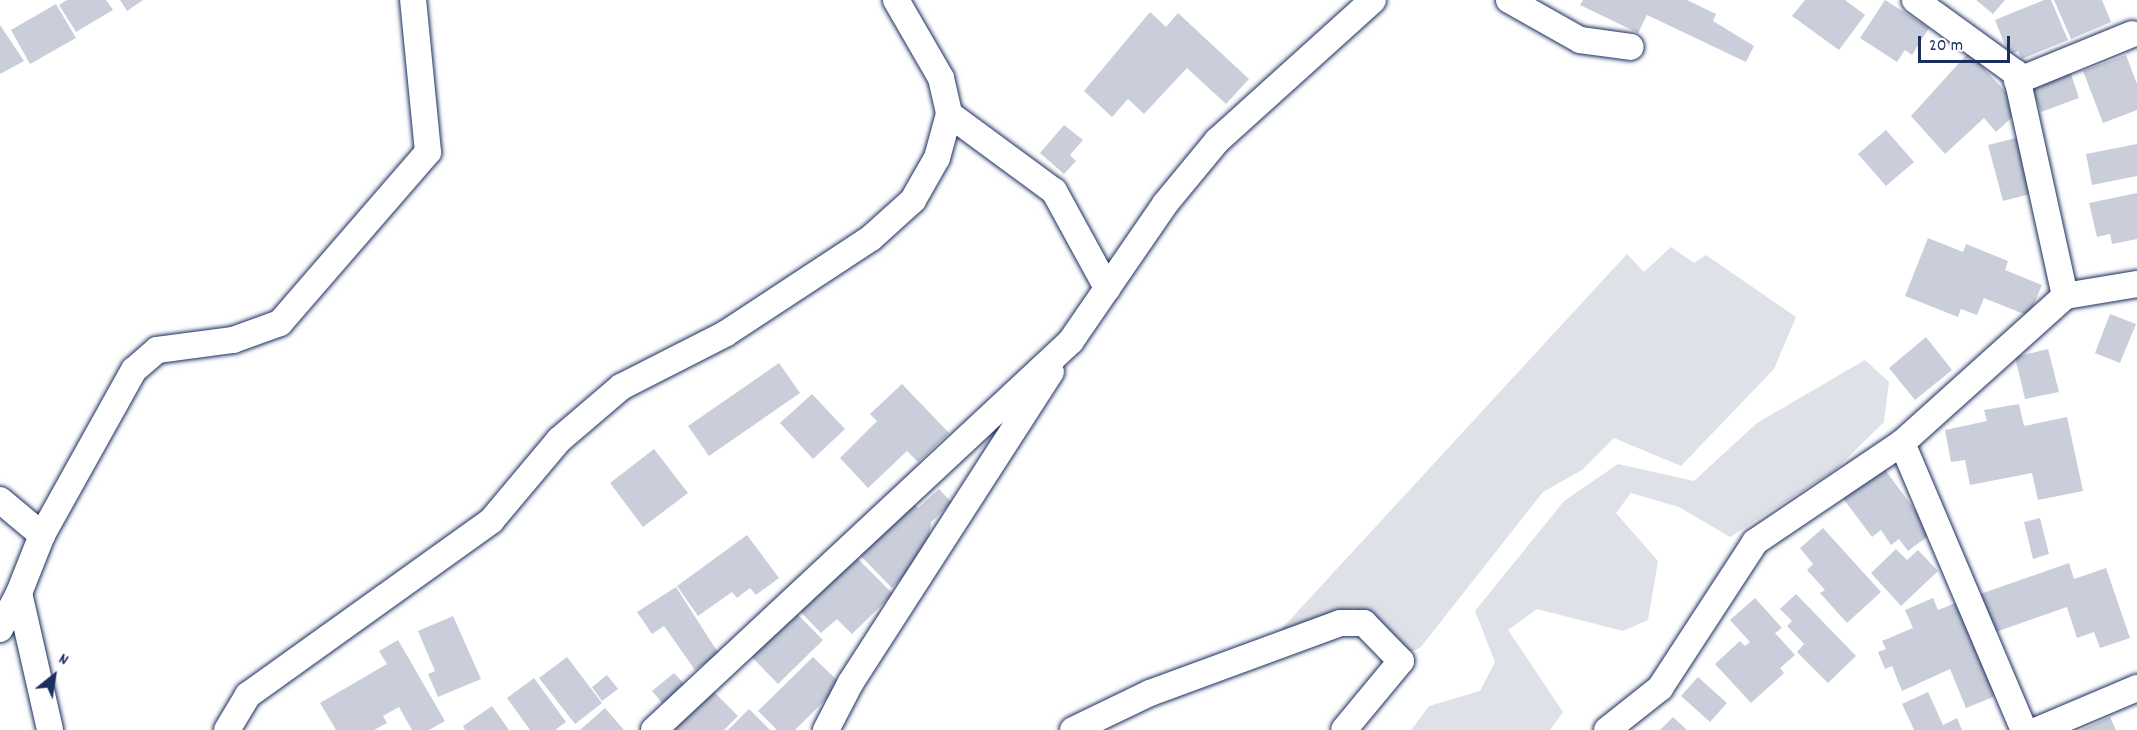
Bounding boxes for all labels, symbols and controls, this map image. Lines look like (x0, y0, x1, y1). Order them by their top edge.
scale bar (1921, 24, 2012, 62)
text: 20 m (1929, 34, 1963, 59)
north arrow (24, 646, 84, 706)
text: N (54, 648, 72, 672)

